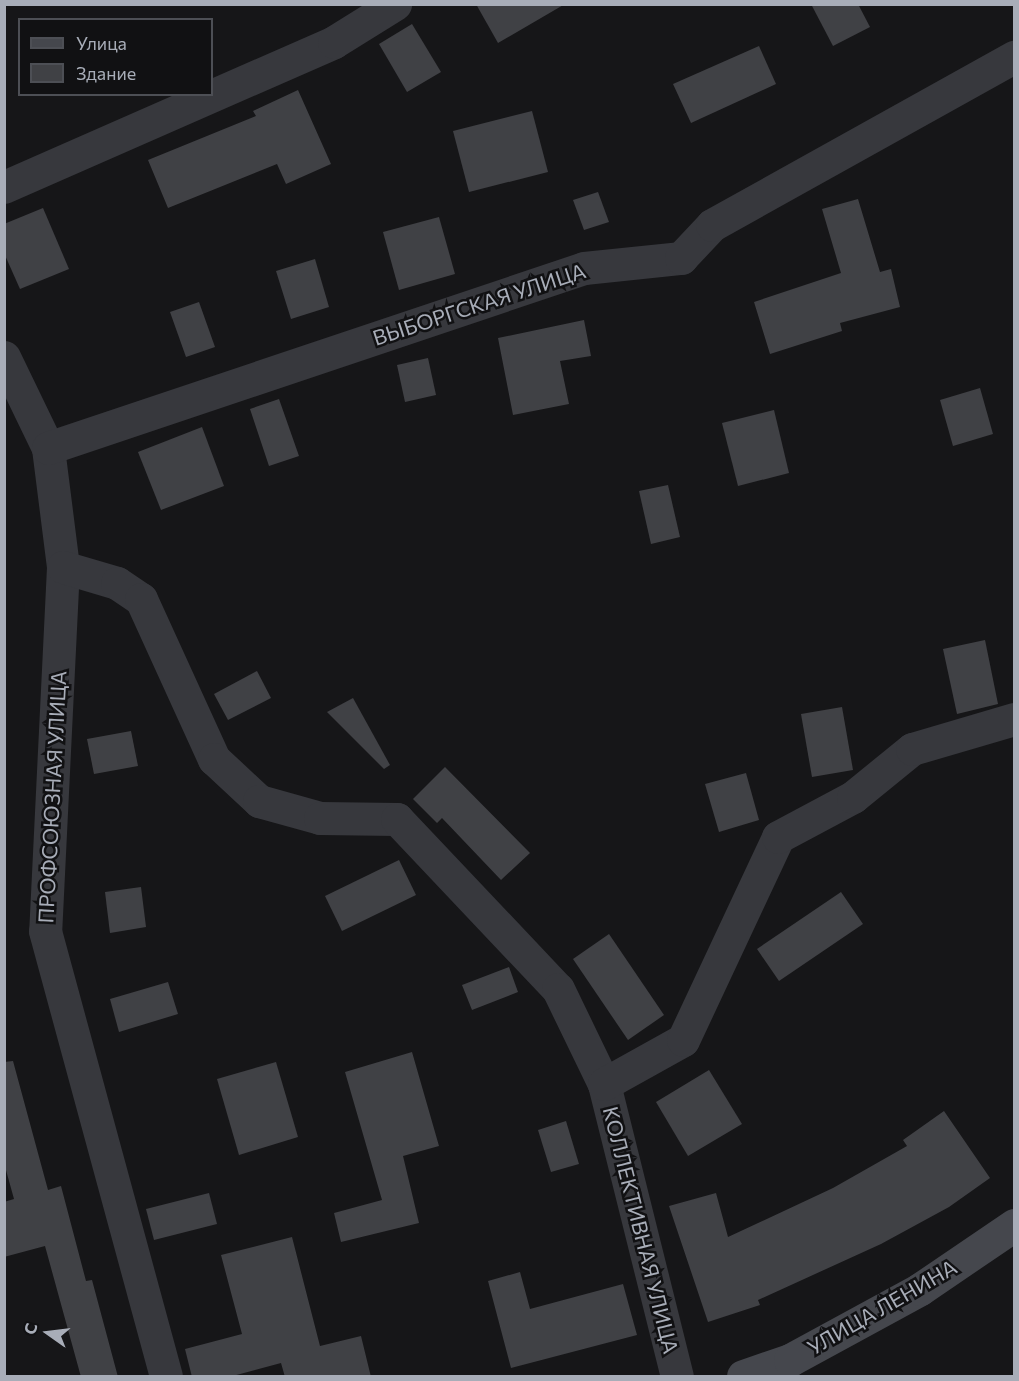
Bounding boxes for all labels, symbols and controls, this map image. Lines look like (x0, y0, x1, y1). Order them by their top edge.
legend (18, 18, 213, 96)
text: Улица (76, 32, 127, 54)
text: Здание (76, 62, 136, 84)
street label: ВЫБОРГСКАЯ УЛИЦА (369, 258, 589, 350)
street label: ПРОФСОЮЗНАЯ УЛИЦА (33, 670, 71, 924)
street label: КОЛЛЕКТИВНАЯ УЛИЦА (598, 1104, 684, 1356)
street label: УЛИЦА ЛЕНИНА (803, 1254, 961, 1360)
north arrow (18, 1303, 78, 1363)
text: С (20, 1321, 41, 1336)

